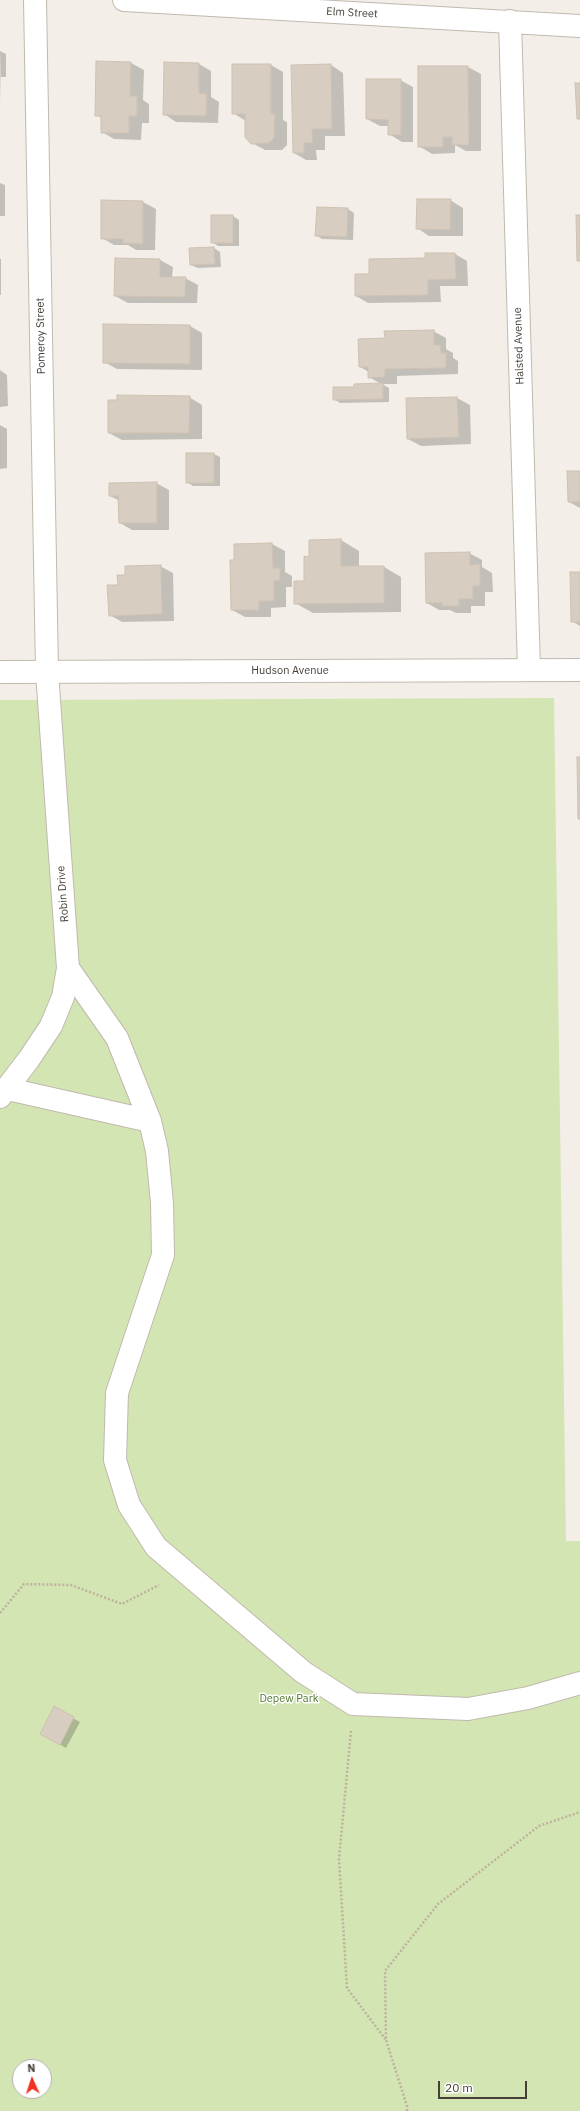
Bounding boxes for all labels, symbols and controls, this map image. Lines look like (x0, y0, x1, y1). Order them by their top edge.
street label: Elm Street (326, 5, 378, 21)
street label: Pomeroy Street (34, 298, 48, 374)
street label: Halsted Avenue (511, 307, 527, 385)
street label: Hudson Avenue (251, 664, 329, 678)
street label: Robin Drive (54, 865, 72, 923)
park label: Depew Park (259, 1692, 319, 1706)
north arrow (12, 2059, 52, 2099)
text: N (27, 2061, 36, 2075)
scale bar (440, 2073, 529, 2099)
text: 20 m (445, 2080, 473, 2095)

